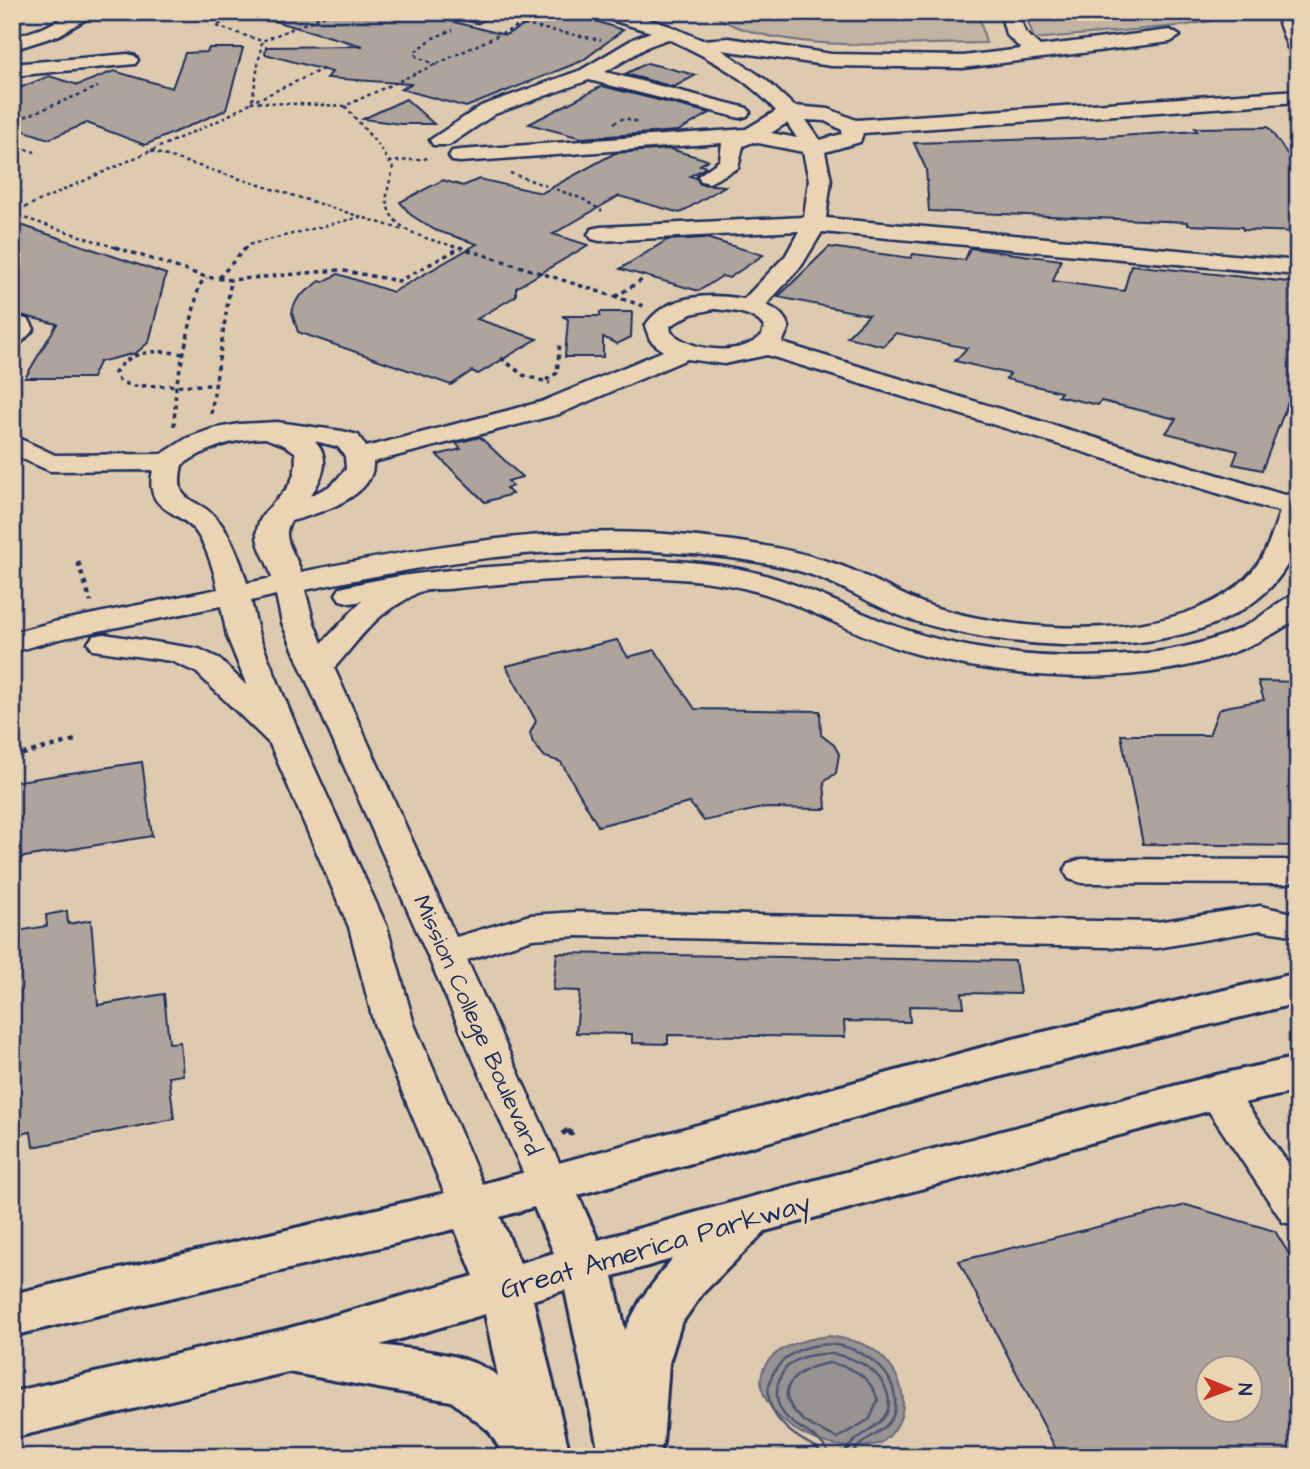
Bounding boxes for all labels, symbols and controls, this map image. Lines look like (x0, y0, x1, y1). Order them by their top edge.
street label: Mission College Boulevard (403, 890, 550, 1162)
street label: Great America Parkway (496, 1183, 816, 1311)
north arrow (1194, 1354, 1264, 1424)
text: N (1231, 1383, 1258, 1396)

